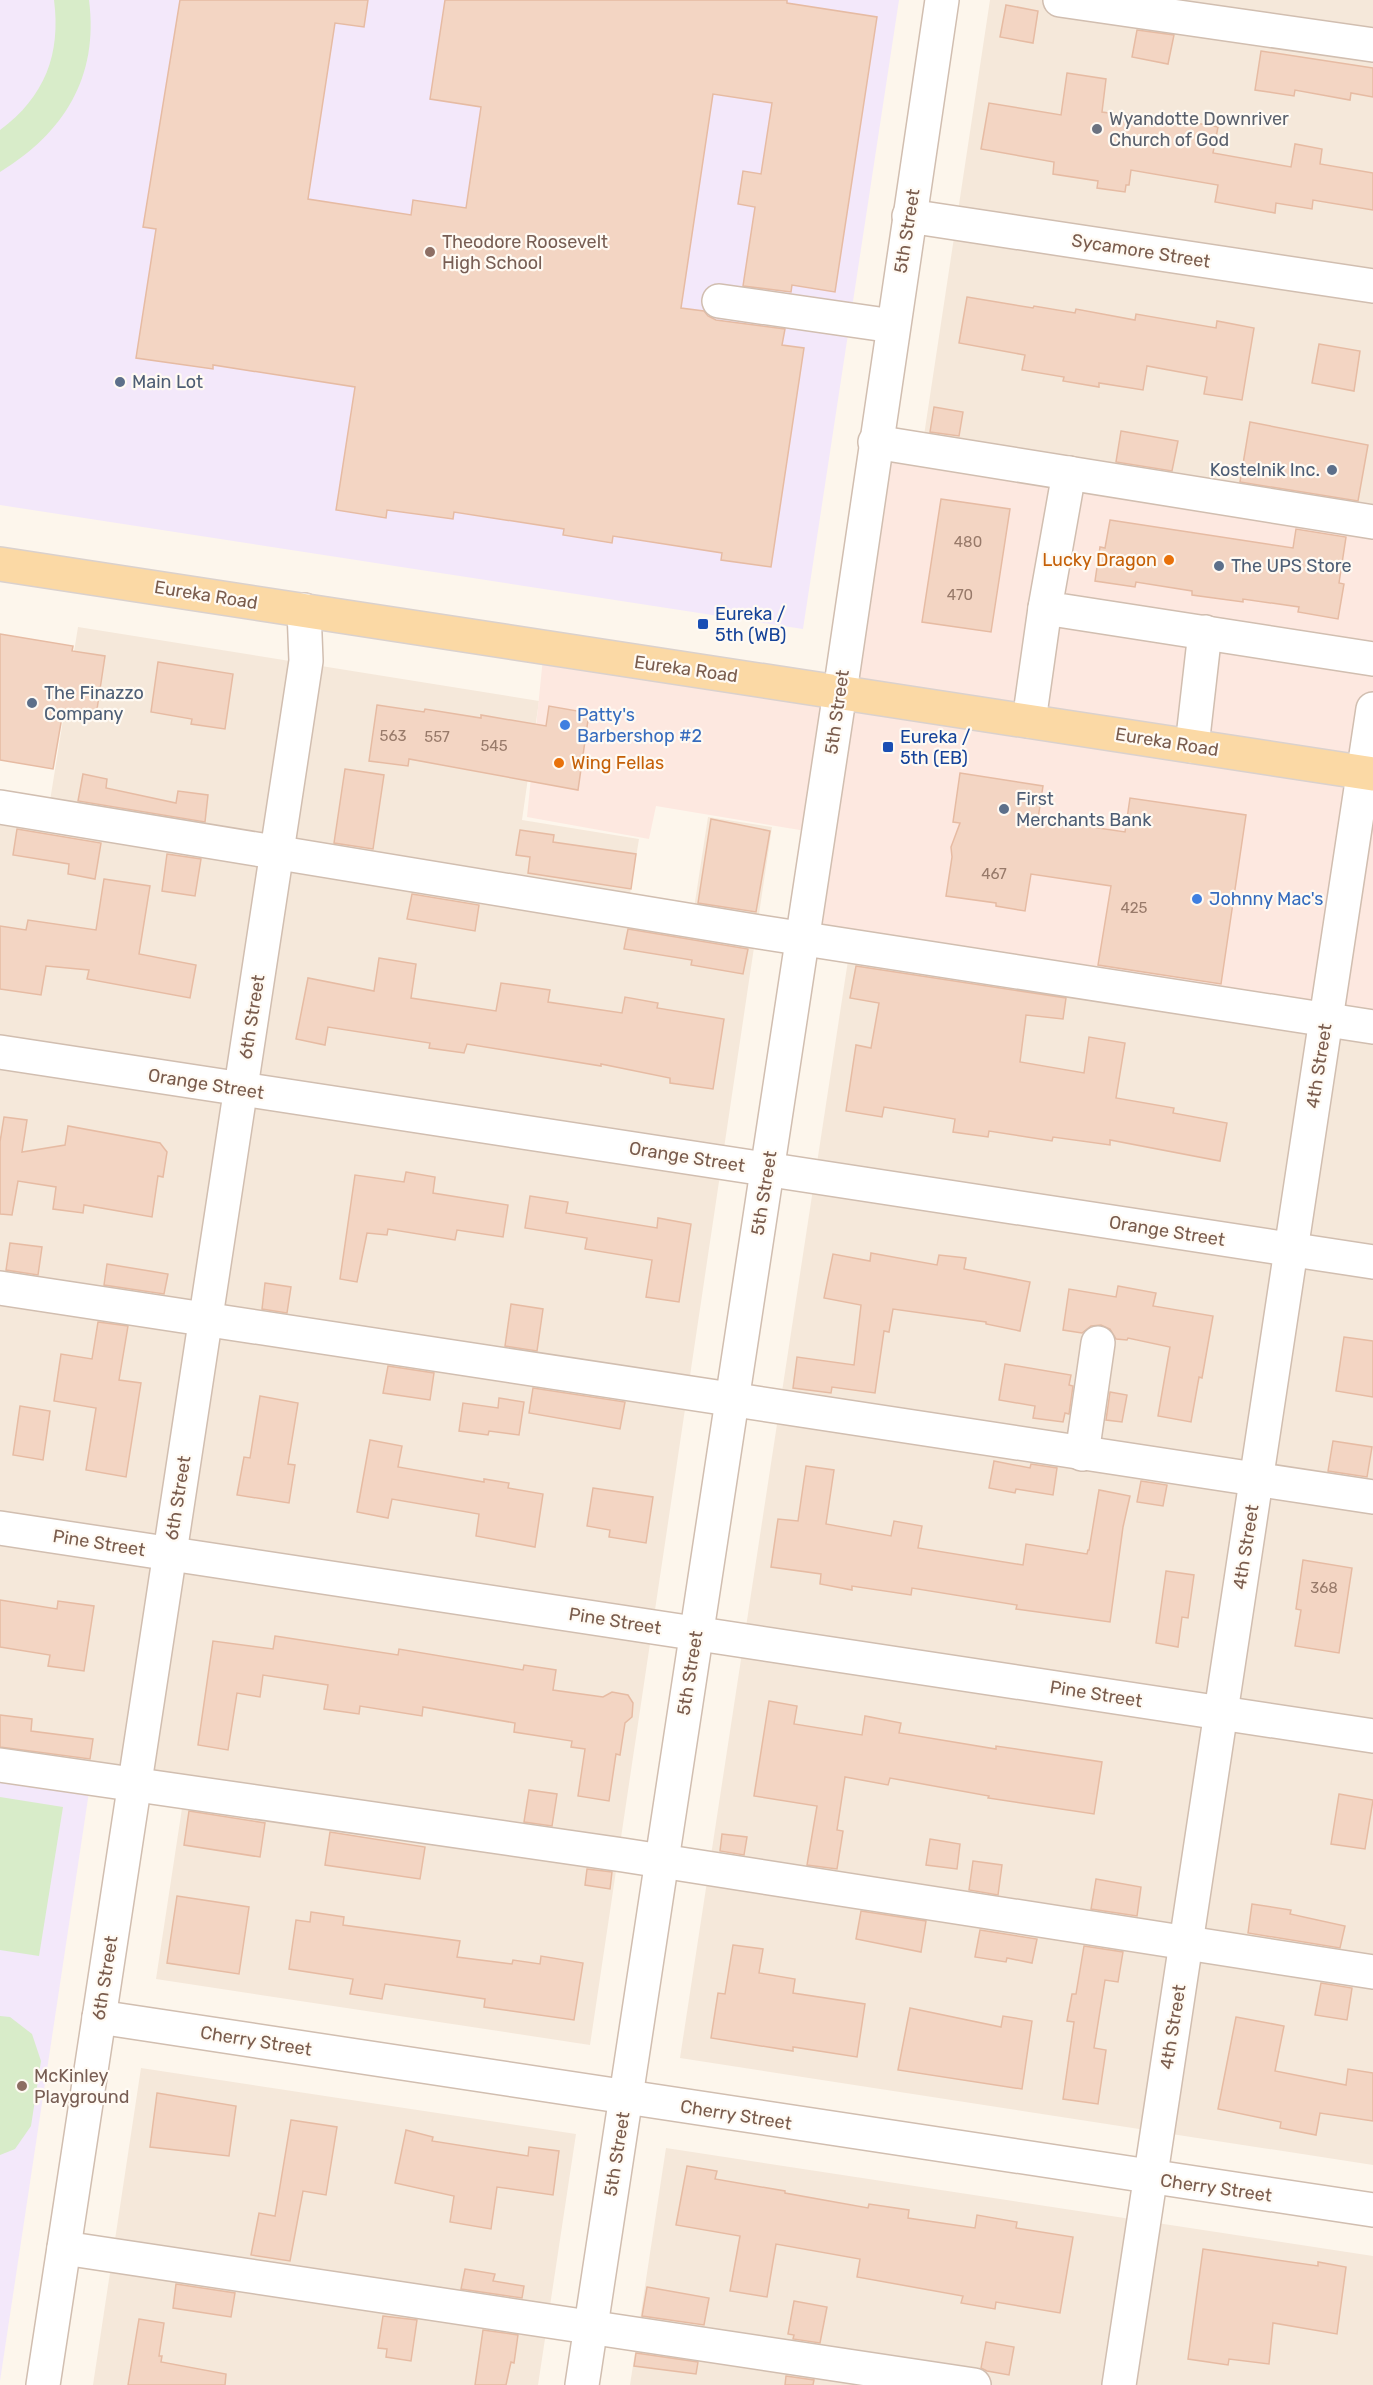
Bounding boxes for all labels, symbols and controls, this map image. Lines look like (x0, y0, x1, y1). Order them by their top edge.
place label: Wyandotte Downriver Church of God (1109, 108, 1289, 151)
marker: Wyandotte Downriver Church of God (1090, 122, 1104, 136)
street label: 5th Street (889, 187, 925, 275)
street label: Sycamore Street (1070, 229, 1212, 273)
place label: Theodore Roosevelt High School (442, 231, 608, 274)
marker: Theodore Roosevelt High School (423, 245, 437, 259)
place label: Main Lot (132, 371, 203, 393)
marker: Main Lot (113, 375, 127, 389)
place label: Kostelnik Inc. (1210, 459, 1320, 481)
marker: Kostelnik Inc. (1325, 463, 1339, 477)
house number: 480 (954, 533, 982, 551)
place label: Lucky Dragon (1042, 549, 1157, 571)
marker: Lucky Dragon (1162, 553, 1176, 567)
place label: The UPS Store (1231, 555, 1352, 577)
marker: The UPS Store (1212, 559, 1226, 573)
street label: Eureka Road (153, 576, 259, 614)
house number: 470 (947, 586, 973, 604)
place label: Eureka / 5th (WB) (715, 603, 786, 646)
marker: Eureka / 5th (WB) (696, 617, 710, 631)
street label: Eureka Road (633, 651, 739, 687)
street label: 5th Street (820, 668, 854, 756)
place label: The Finazzo Company (44, 682, 144, 725)
marker: The Finazzo Company (25, 696, 39, 710)
place label: Patty's Barbershop #2 (577, 704, 702, 747)
marker: Patty's Barbershop #2 (558, 718, 572, 732)
street label: Eureka Road (1114, 723, 1220, 761)
place label: Eureka / 5th (EB) (900, 726, 971, 769)
house number: 563 (380, 727, 406, 745)
house number: 557 (424, 728, 450, 746)
house number: 545 (480, 737, 508, 755)
marker: Eureka / 5th (EB) (881, 740, 895, 754)
place label: Wing Fellas (571, 752, 664, 774)
marker: Wing Fellas (552, 756, 566, 770)
place label: First Merchants Bank (1016, 788, 1152, 831)
marker: First Merchants Bank (997, 802, 1011, 816)
house number: 467 (981, 865, 1007, 883)
place label: Johnny Mac's (1209, 888, 1324, 910)
marker: Johnny Mac's (1190, 892, 1204, 906)
house number: 425 (1120, 899, 1148, 917)
street label: 6th Street (234, 973, 270, 1061)
street label: 4th Street (1301, 1022, 1337, 1110)
street label: Orange Street (146, 1064, 266, 1104)
street label: Orange Street (627, 1137, 747, 1177)
street label: 5th Street (746, 1149, 782, 1237)
street label: Orange Street (1107, 1211, 1227, 1251)
street label: 6th Street (160, 1454, 196, 1542)
street label: 4th Street (1228, 1503, 1264, 1591)
street label: Pine Street (51, 1525, 147, 1561)
house number: 368 (1310, 1579, 1338, 1597)
street label: Pine Street (567, 1603, 663, 1639)
street label: 5th Street (672, 1629, 708, 1717)
street label: Pine Street (1048, 1676, 1144, 1712)
street label: 6th Street (87, 1934, 123, 2022)
street label: 4th Street (1155, 1983, 1191, 2071)
street label: Cherry Street (199, 2021, 313, 2061)
place label: McKinley Playground (34, 2065, 129, 2108)
marker: McKinley Playground (15, 2079, 29, 2093)
street label: Cherry Street (679, 2095, 793, 2135)
street label: 5th Street (599, 2110, 635, 2198)
street label: Cherry Street (1159, 2169, 1273, 2207)

